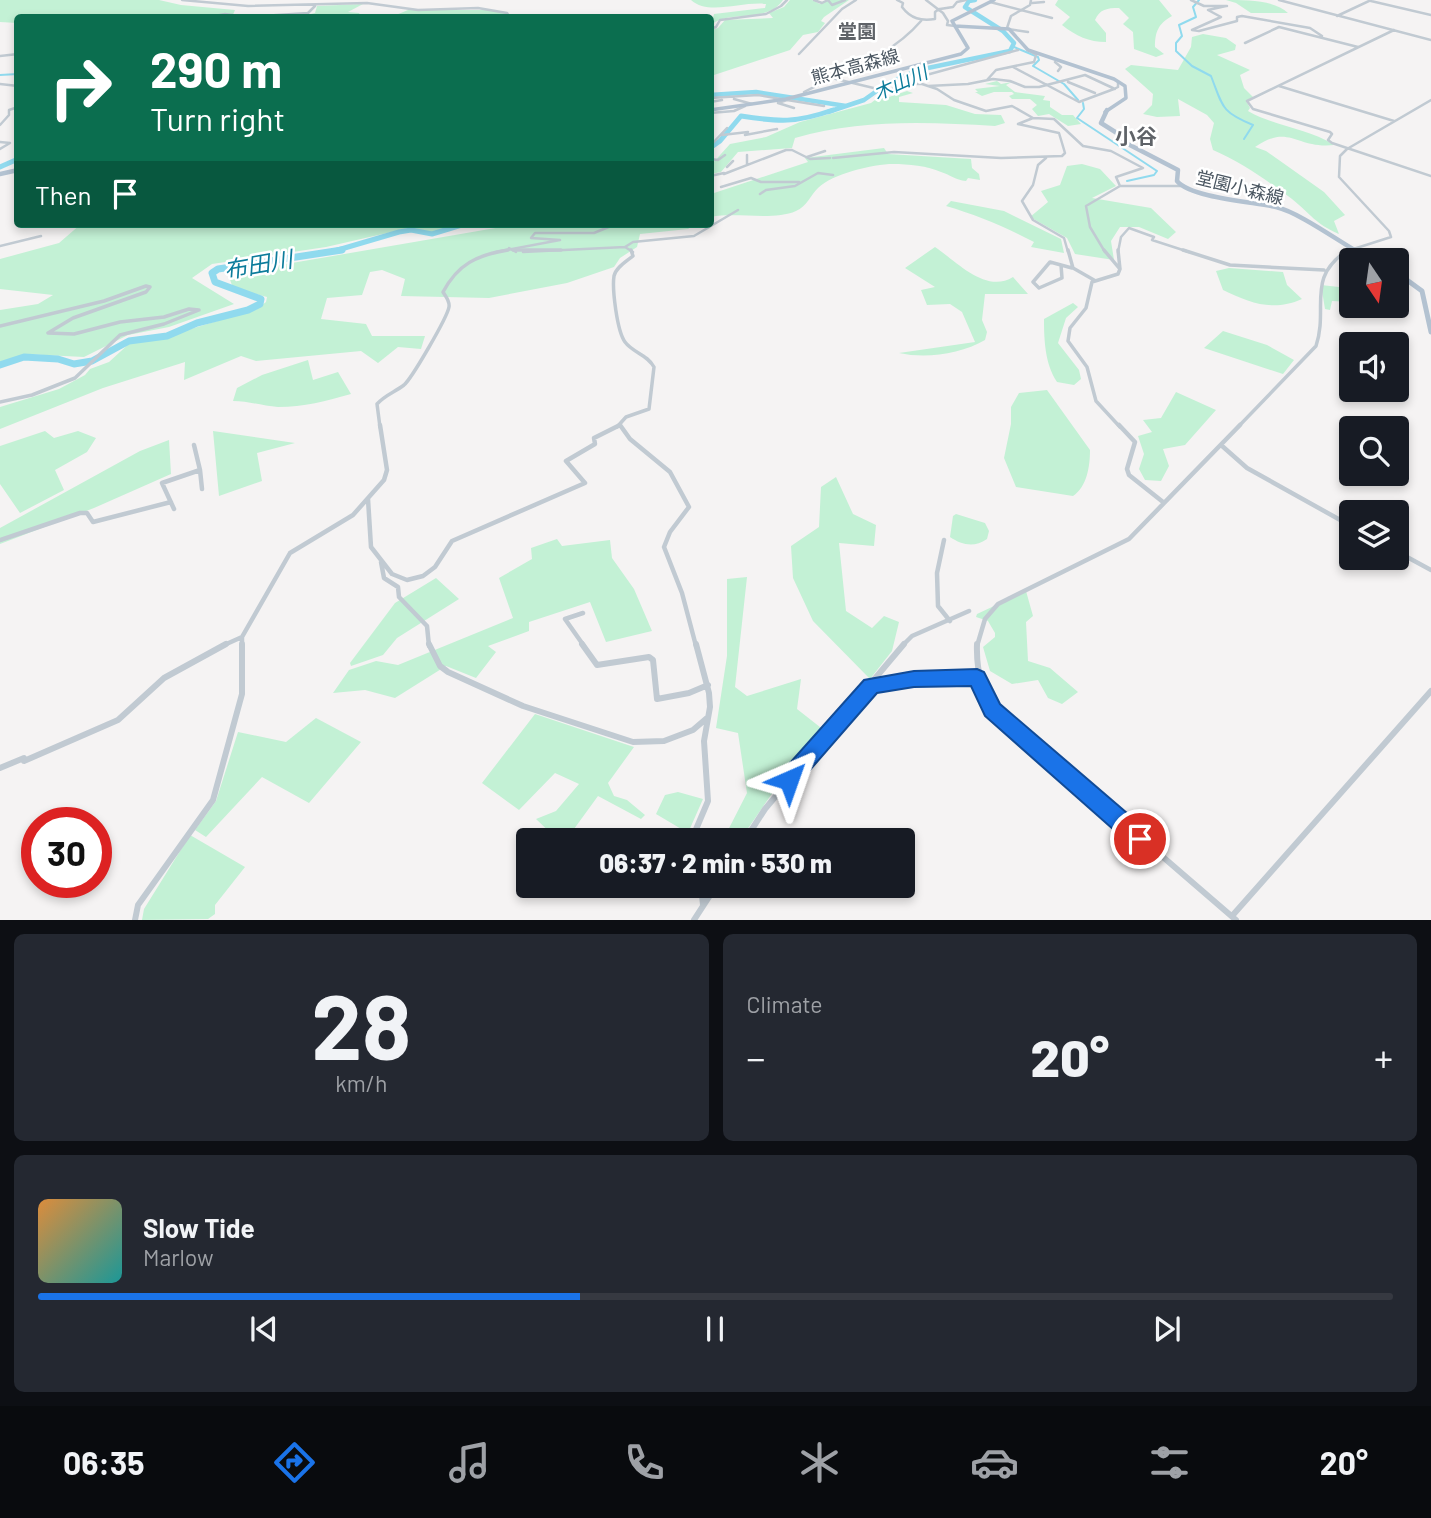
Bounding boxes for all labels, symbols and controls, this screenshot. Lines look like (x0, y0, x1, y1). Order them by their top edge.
district label: 堂園 (838, 19, 876, 42)
text: 290 m (150, 39, 282, 98)
icon: right (35, 42, 126, 133)
street label: 熊本高森線 (809, 44, 901, 88)
water label: 木山川 (869, 59, 933, 104)
text: Turn right (150, 99, 285, 137)
district label: 小谷 (1115, 123, 1157, 148)
street label: 堂園小森線 (1194, 165, 1286, 209)
icon: arrive (106, 175, 144, 213)
text: Then (35, 179, 92, 210)
water label: 布田川 (222, 244, 297, 284)
north arrow (1339, 248, 1409, 318)
map controls (1339, 248, 1409, 570)
button: sound (1339, 332, 1409, 402)
button: search (1339, 416, 1409, 486)
button: layers (1339, 500, 1409, 570)
position arrow (752, 743, 826, 817)
speed limit sign: 30 (21, 807, 112, 898)
pin (1110, 809, 1170, 869)
icon: arrive (1121, 820, 1159, 858)
text: 06:37 · 2 min · 530 m (599, 847, 832, 878)
text: 28 (311, 969, 411, 1078)
text: Climate (747, 990, 823, 1018)
text: 20° (1030, 1025, 1109, 1087)
text: − (747, 1034, 766, 1080)
text: + (1374, 1034, 1393, 1080)
text: km/h (335, 1069, 387, 1097)
text: Slow Tide (143, 1212, 255, 1243)
text: Marlow (143, 1243, 214, 1271)
icon: previous (245, 1310, 283, 1348)
icon: pause (696, 1310, 734, 1348)
icon: next (1148, 1310, 1186, 1348)
icon: directions (270, 1438, 319, 1487)
icon: music (445, 1438, 494, 1487)
icon: phone (620, 1438, 669, 1487)
icon: climate (795, 1438, 844, 1487)
icon: car (970, 1438, 1019, 1487)
icon: filters (1145, 1438, 1194, 1487)
text: 06:35 (63, 1443, 145, 1481)
text: 20° (1320, 1443, 1368, 1481)

